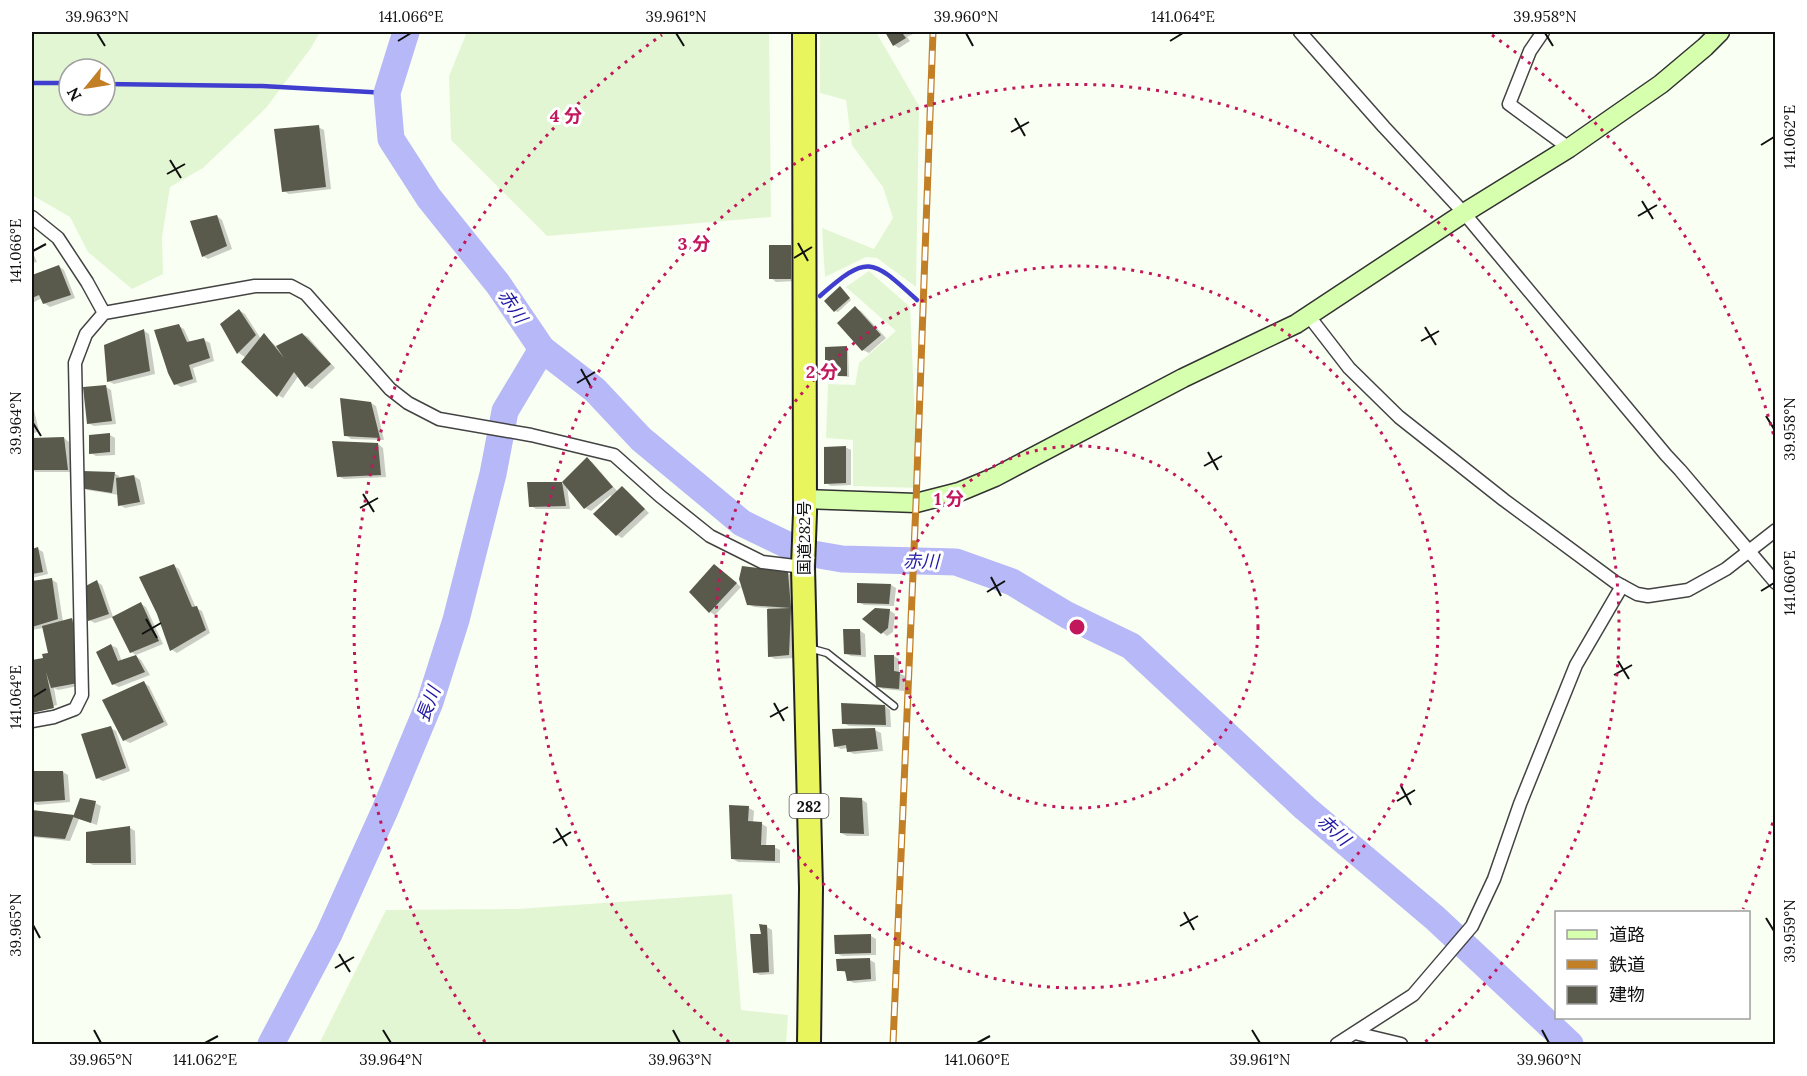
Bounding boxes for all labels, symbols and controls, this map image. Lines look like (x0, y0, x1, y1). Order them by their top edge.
text: 39.963°N (65, 7, 129, 26)
text: 141.066°E (379, 7, 443, 26)
text: 39.961°N (646, 7, 706, 26)
text: 39.960°N (934, 7, 998, 26)
text: 141.064°E (1151, 7, 1215, 26)
text: 39.958°N (1513, 7, 1577, 26)
north arrow (57, 57, 117, 117)
text: N (62, 84, 86, 105)
text: 4 分 (550, 104, 582, 127)
text: 141.062°E (1780, 105, 1799, 169)
text: 141.066°E (6, 219, 25, 283)
text: 3 分 (678, 232, 710, 255)
water label: 赤川 (493, 285, 534, 329)
text: 2 分 (806, 360, 838, 383)
text: 39.964°N (6, 391, 25, 455)
text: 39.958°N (1780, 397, 1799, 461)
text: 1 分 (934, 487, 964, 510)
street label: 国道282号 (794, 501, 814, 575)
water label: 赤川 (903, 549, 941, 573)
text: 141.060°E (1780, 550, 1799, 616)
centre of rings (1067, 617, 1087, 637)
text: 141.064°E (6, 665, 25, 729)
water label: 長川 (411, 681, 446, 725)
road number: 282 (790, 794, 828, 818)
water label: 赤川 (1313, 809, 1357, 852)
text: 39.965°N (6, 893, 25, 957)
text: 39.959°N (1780, 899, 1799, 963)
legend (1555, 911, 1750, 1019)
text: 道路 (1609, 923, 1645, 946)
text: 鉄道 (1609, 953, 1645, 976)
text: 建物 (1609, 983, 1645, 1006)
text: 39.965°N (69, 1050, 133, 1069)
text: 141.062°E (173, 1050, 237, 1069)
text: 39.964°N (359, 1050, 423, 1069)
text: 39.963°N (648, 1050, 712, 1069)
text: 141.060°E (944, 1050, 1010, 1069)
text: 39.961°N (1230, 1050, 1290, 1069)
text: 39.960°N (1517, 1050, 1581, 1069)

